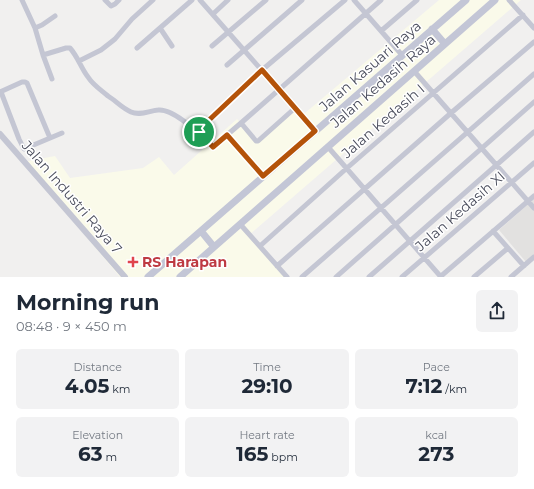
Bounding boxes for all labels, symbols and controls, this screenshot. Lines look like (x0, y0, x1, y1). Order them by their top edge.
street label: Jalan Kasuari Raya (314, 17, 425, 116)
street label: Jalan Kedasih Raya (326, 30, 439, 132)
street label: Jalan Kedasih I (337, 80, 428, 163)
pin (182, 115, 216, 149)
icon: arrive (188, 121, 210, 143)
street label: Jalan Industri Raya 7 (17, 136, 126, 257)
street label: Jalan Kedasih XI (411, 167, 509, 256)
place label: RS Harapan (142, 253, 227, 271)
marker: RS Harapan (127, 256, 139, 268)
text: Morning run (16, 289, 159, 316)
button: share (476, 290, 518, 332)
text: 08:48 · 9 × 450 m (16, 318, 127, 334)
text: Distance (74, 360, 122, 374)
text: Time (253, 360, 281, 374)
text: Pace (423, 360, 450, 374)
text: 4.05 (65, 374, 109, 398)
text: 29:10 (241, 374, 293, 398)
text: 7:12 (405, 374, 442, 398)
text: km (109, 382, 131, 396)
text: /km (442, 382, 467, 396)
text: Elevation (72, 428, 123, 442)
text: Heart rate (239, 428, 295, 442)
text: kcal (425, 428, 447, 442)
text: 63 (78, 442, 103, 466)
text: 165 (236, 442, 268, 466)
text: 273 (418, 442, 454, 466)
text: m (103, 450, 117, 464)
text: bpm (268, 450, 298, 464)

